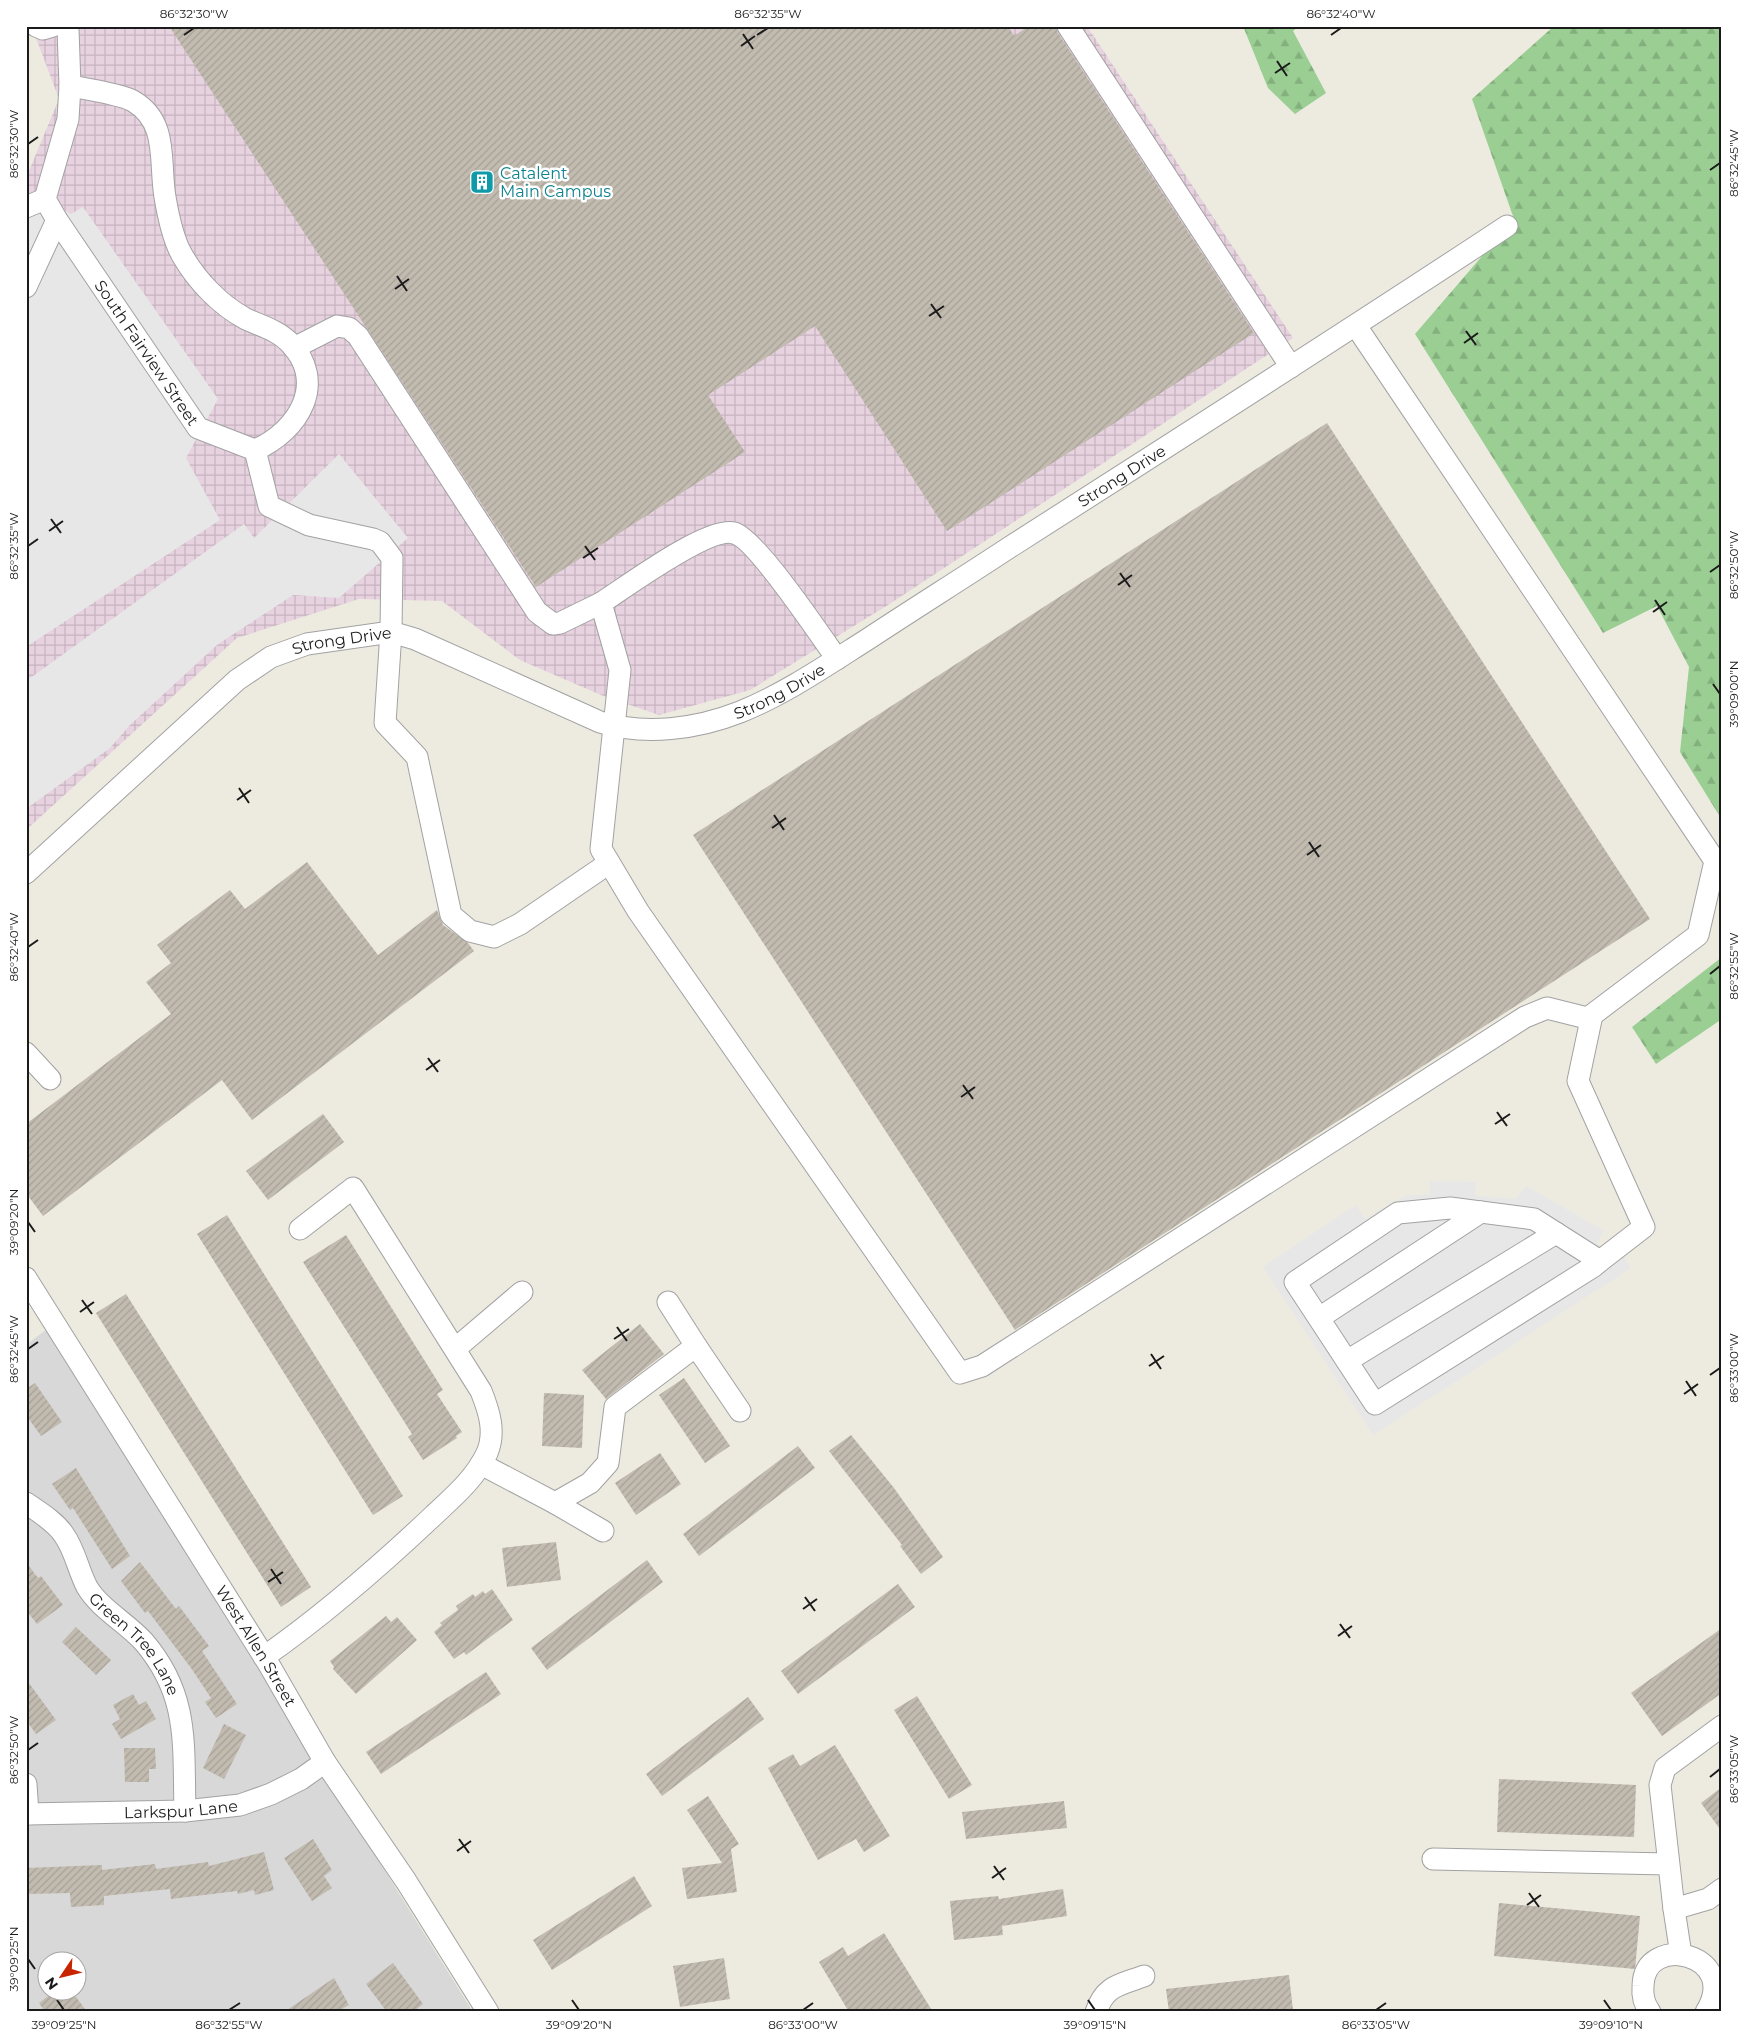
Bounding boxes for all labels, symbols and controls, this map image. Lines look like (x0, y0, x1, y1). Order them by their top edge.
text: 86°32'30"W (160, 6, 228, 21)
text: 86°32'35"W (734, 6, 802, 21)
text: 86°32'40"W (1306, 6, 1376, 21)
text: 86°32'30"W (6, 110, 21, 178)
text: 86°32'45"W (1726, 129, 1741, 197)
place label: Catalent Main Campus (500, 164, 611, 201)
building icon: Catalent Main Campus (469, 169, 495, 195)
street label: South Fairview Street (91, 276, 203, 429)
street label: Strong Drive (1074, 441, 1169, 511)
text: 86°32'35"W (6, 512, 21, 580)
text: 86°32'50"W (1726, 531, 1741, 599)
street label: Strong Drive (289, 623, 392, 658)
street label: Strong Drive (731, 659, 828, 723)
text: 39°09'00"N (1726, 660, 1741, 728)
text: 86°32'40"W (6, 912, 21, 982)
text: 86°32'55"W (1726, 932, 1741, 1000)
text: 39°09'20"N (6, 1189, 21, 1255)
text: 86°32'45"W (6, 1315, 21, 1383)
text: 86°33'00"W (1726, 1333, 1741, 1403)
street label: West Allen Street (212, 1582, 301, 1710)
street label: Green Tree Lane (85, 1588, 183, 1698)
text: 86°32'50"W (6, 1716, 21, 1784)
text: 86°33'05"W (1726, 1735, 1741, 1803)
street label: Larkspur Lane (124, 1796, 239, 1822)
text: 39°09'25"N (6, 1926, 21, 1992)
north arrow (38, 1950, 88, 2000)
text: N (41, 1974, 62, 1993)
text: 39°09'25"N (31, 2017, 97, 2032)
text: 86°32'55"W (195, 2017, 263, 2032)
text: 39°09'20"N (546, 2017, 612, 2032)
text: 86°33'00"W (768, 2017, 838, 2032)
text: 39°09'15"N (1064, 2017, 1126, 2032)
text: 86°33'05"W (1342, 2017, 1410, 2032)
text: 39°09'10"N (1579, 2017, 1643, 2032)

